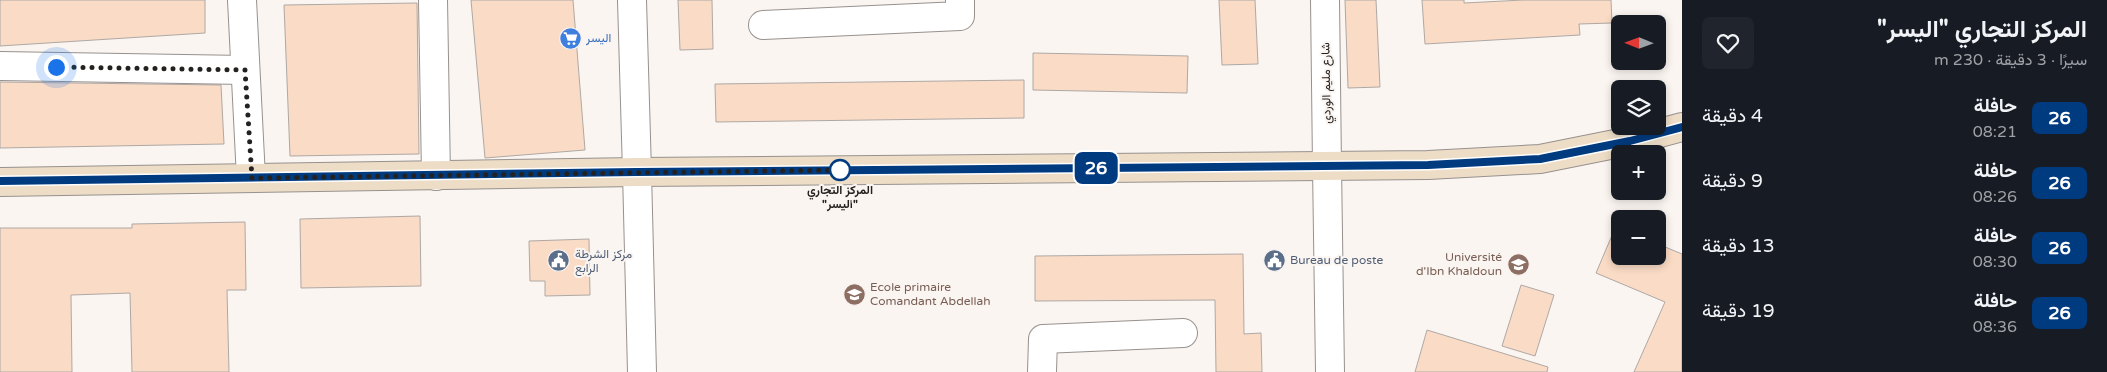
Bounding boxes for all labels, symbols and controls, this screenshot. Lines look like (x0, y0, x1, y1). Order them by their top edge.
north arrow (1611, 15, 1666, 70)
map controls (1611, 15, 1666, 265)
text: المركز التجاري "اليسر" (1877, 15, 2087, 44)
button: heart (1702, 17, 1754, 69)
supermarket icon: اليسر (558, 26, 582, 50)
place label: اليسر (585, 31, 611, 46)
street label: شارع مليم الوردي (1318, 42, 1337, 124)
text: سيرًا · 3 دقيقة · 230 m (1934, 50, 2087, 70)
your location (44, 55, 69, 80)
button: layers (1611, 80, 1666, 135)
text: حافلة (1974, 95, 2017, 117)
text: 4 دقيقة (1702, 105, 1763, 127)
text: 26 (2048, 107, 2071, 129)
text: 08:21 (1973, 122, 2017, 142)
button: + (1611, 145, 1666, 200)
line badge: 26 (1074, 152, 1118, 184)
text: 26 (1085, 157, 1107, 179)
marker: المركز التجاري "اليسر" (829, 159, 851, 181)
text: حافلة (1974, 160, 2017, 182)
text: 9 دقيقة (1702, 170, 1763, 192)
text: 26 (2048, 172, 2071, 194)
place label: المركز التجاري "اليسر" (807, 183, 873, 212)
text: 08:26 (1973, 187, 2017, 207)
button: − (1611, 210, 1666, 265)
text: حافلة (1974, 225, 2017, 247)
text: 13 دقيقة (1702, 235, 1775, 257)
text: 26 (2048, 237, 2071, 259)
place label: مركز الشرطة الرابع (575, 247, 632, 277)
public building icon: Bureau de poste (1262, 248, 1286, 272)
public building icon: مركز الشرطة الرابع (547, 249, 571, 273)
place label: Université d'Ibn Khaldoun (1416, 250, 1502, 278)
school or university icon: Université d'Ibn Khaldoun (1506, 252, 1530, 276)
text: 08:30 (1973, 252, 2017, 272)
place label: Bureau de poste (1290, 253, 1383, 267)
place label: Ecole primaire Comandant Abdellah (870, 280, 991, 308)
school or university icon: Ecole primaire Comandant Abdellah (842, 282, 866, 306)
text: حافلة (1974, 290, 2017, 312)
text: 19 دقيقة (1702, 300, 1775, 322)
text: 26 (2048, 302, 2071, 324)
text: 08:36 (1973, 317, 2017, 337)

